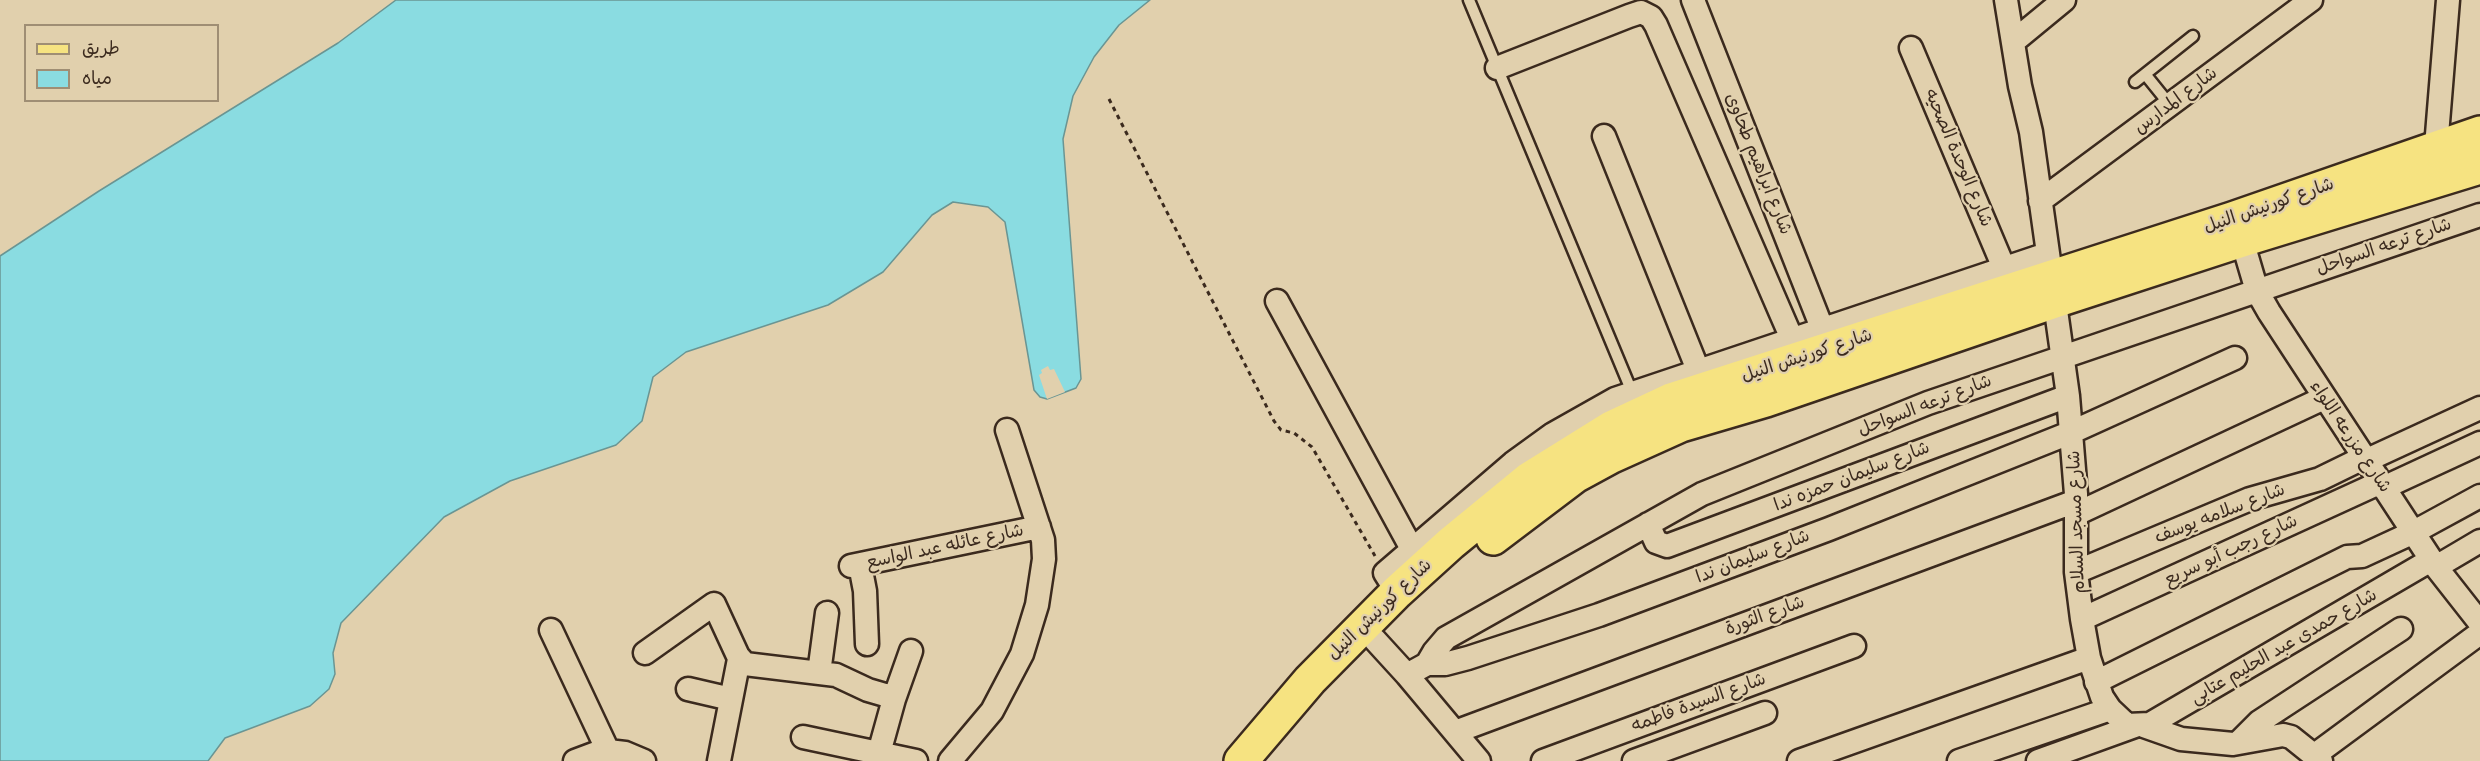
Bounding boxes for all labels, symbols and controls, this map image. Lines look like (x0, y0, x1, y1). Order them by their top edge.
legend (24, 24, 219, 102)
text: طريق (82, 38, 120, 59)
street label: شارع المدارس (2130, 63, 2222, 139)
text: مياه (82, 68, 112, 89)
street label: شارع الوحدة الصحيه (1919, 86, 1997, 230)
street label: شارع ابراهيم طحاوى (1720, 90, 1796, 238)
street label: شارع كورنيش النيل (2201, 174, 2337, 238)
street label: شارع ترعه السواحل (2313, 214, 2455, 280)
street label: شارع كورنيش النيل (1739, 325, 1875, 387)
street label: شارع ترعه السواحل (1855, 371, 1995, 441)
street label: شارع مزرعه اللواء (2305, 377, 2395, 497)
street label: شارع سليمان حمزه ندا (1771, 437, 1933, 517)
street label: شارع مسجد السلام (2064, 450, 2090, 594)
street label: شارع سلامه يوسف (2152, 479, 2288, 549)
street label: شارع رجب أبو سريع (2161, 511, 2301, 591)
street label: شارع عائله عبد الواسع (864, 520, 1026, 574)
street label: شارع سليمان ندا (1693, 525, 1813, 589)
street label: شارع كورنيش النيل (1323, 555, 1437, 665)
street label: شارع حمدى عبد الحليم عتابى (2187, 585, 2381, 709)
street label: شارع الثورة (1722, 592, 1808, 640)
street label: شارع السيدة فاطمه (1629, 669, 1769, 737)

